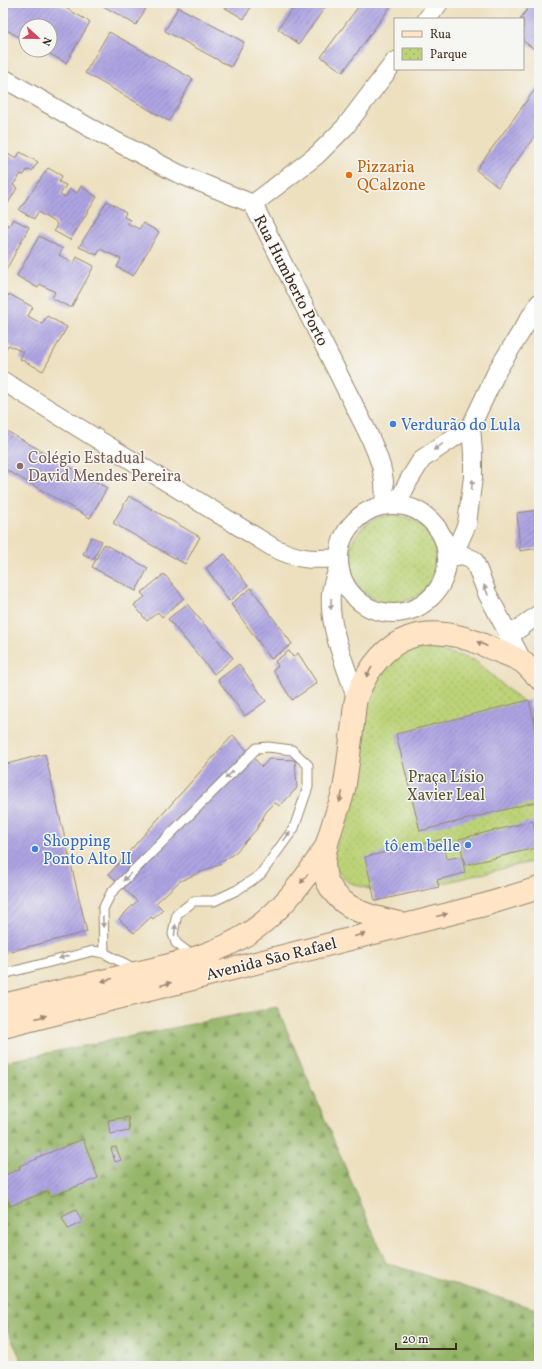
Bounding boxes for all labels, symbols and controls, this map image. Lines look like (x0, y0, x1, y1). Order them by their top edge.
north arrow (18, 18, 58, 58)
legend (394, 18, 524, 70)
text: Rua (430, 27, 451, 43)
text: N (37, 35, 54, 48)
text: Parque (430, 47, 467, 63)
place label: Pizzaria QCalzone (357, 157, 426, 197)
marker: Pizzaria QCalzone (344, 170, 354, 180)
street label: Rua Humberto Porto (248, 211, 333, 350)
place label: Verdurão do Lula (401, 415, 521, 437)
marker: Verdurão do Lula (388, 419, 398, 429)
one-way arrow (433, 443, 444, 451)
place label: Colégio Estadual David Mendes Pereira (28, 448, 181, 488)
marker: Colégio Estadual David Mendes Pereira (15, 461, 25, 471)
one-way arrow (469, 479, 475, 491)
one-way arrow (483, 585, 489, 596)
one-way arrow (328, 598, 334, 611)
one-way arrow (477, 641, 488, 647)
one-way arrow (366, 666, 373, 678)
park label: Praça Lísio Xavier Leal (407, 767, 485, 807)
one-way arrow (224, 770, 234, 780)
one-way arrow (338, 792, 344, 804)
place label: Shopping Ponto Alto II (43, 831, 132, 871)
one-way arrow (283, 831, 291, 841)
place label: tô em belle (384, 836, 460, 858)
marker: tô em belle (463, 840, 473, 850)
marker: Shopping Ponto Alto II (30, 844, 40, 854)
one-way arrow (122, 872, 132, 882)
one-way arrow (300, 874, 308, 885)
one-way arrow (436, 912, 448, 918)
one-way arrow (100, 916, 106, 929)
one-way arrow (171, 924, 178, 936)
one-way arrow (354, 932, 367, 938)
street label: Avenida São Rafael (204, 933, 339, 987)
one-way arrow (58, 954, 70, 960)
one-way arrow (101, 977, 113, 983)
one-way arrow (161, 981, 173, 987)
one-way arrow (35, 1014, 47, 1020)
scale bar (396, 1325, 456, 1351)
text: 20 m (402, 1332, 429, 1348)

